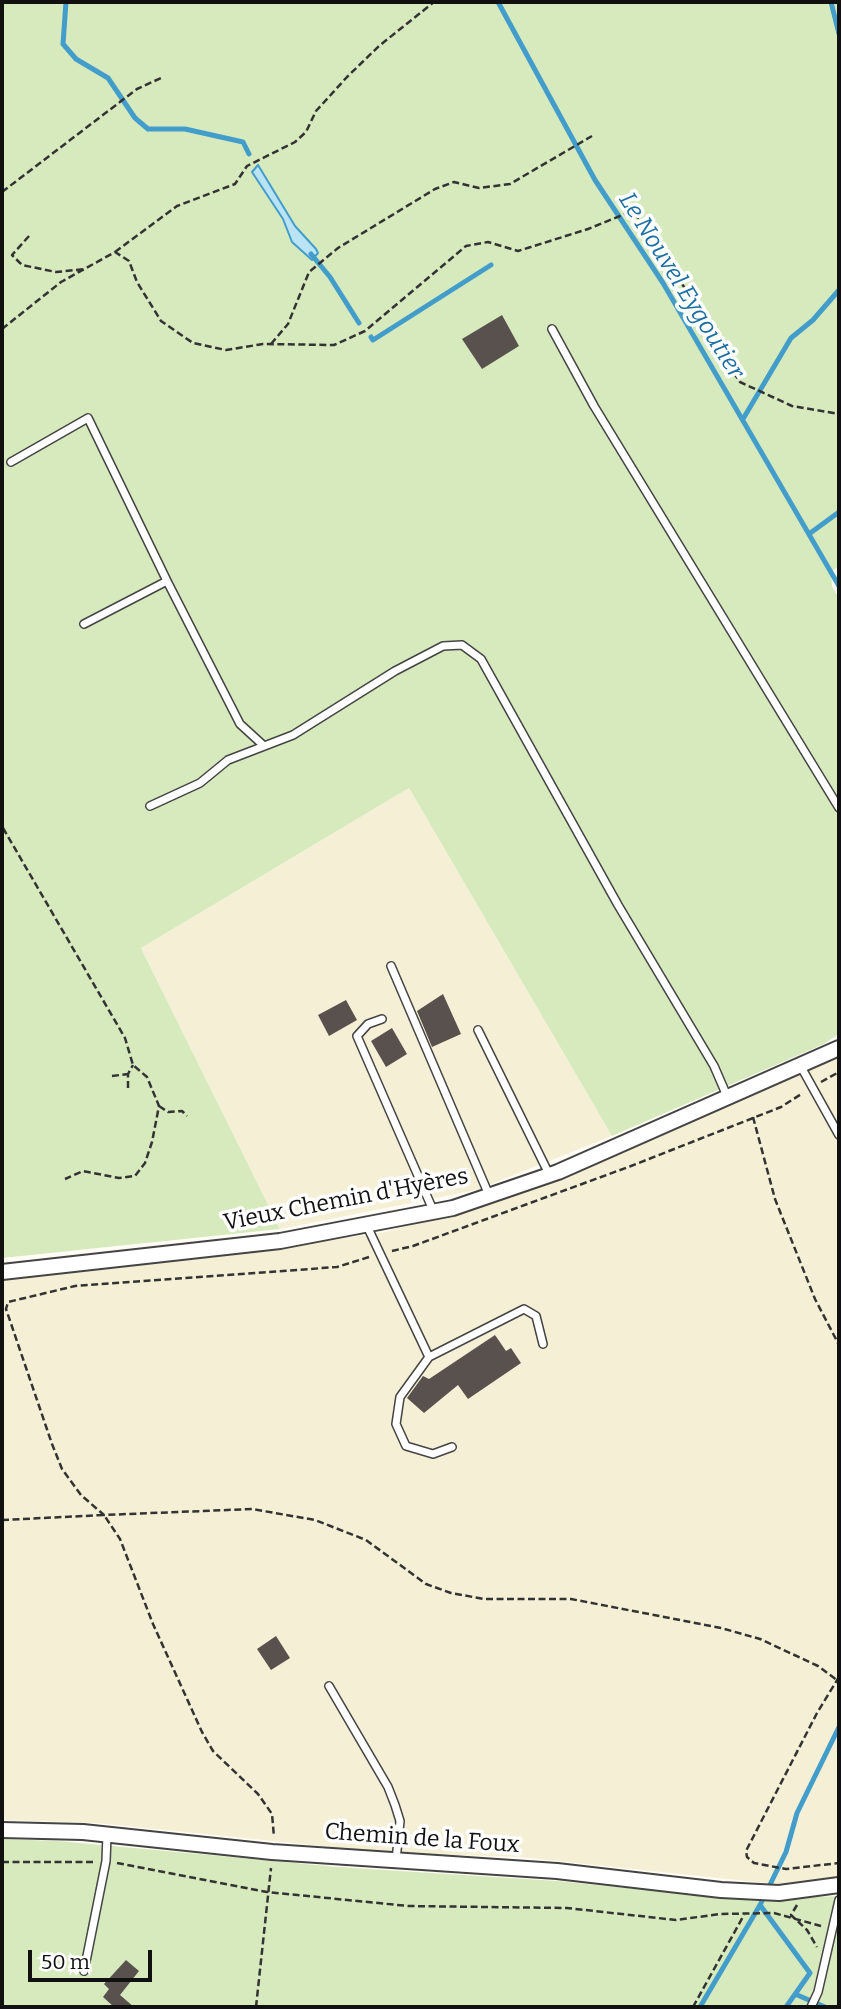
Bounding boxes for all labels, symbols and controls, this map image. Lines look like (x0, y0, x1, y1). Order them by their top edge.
water label: Le Nouvel Eygoutier (612, 188, 750, 384)
street label: Vieux Chemin d'Hyères (221, 1163, 471, 1237)
street label: Chemin de la Foux (324, 1818, 520, 1860)
scale bar (32, 1936, 156, 1980)
text: 50 m (41, 1949, 90, 1975)

